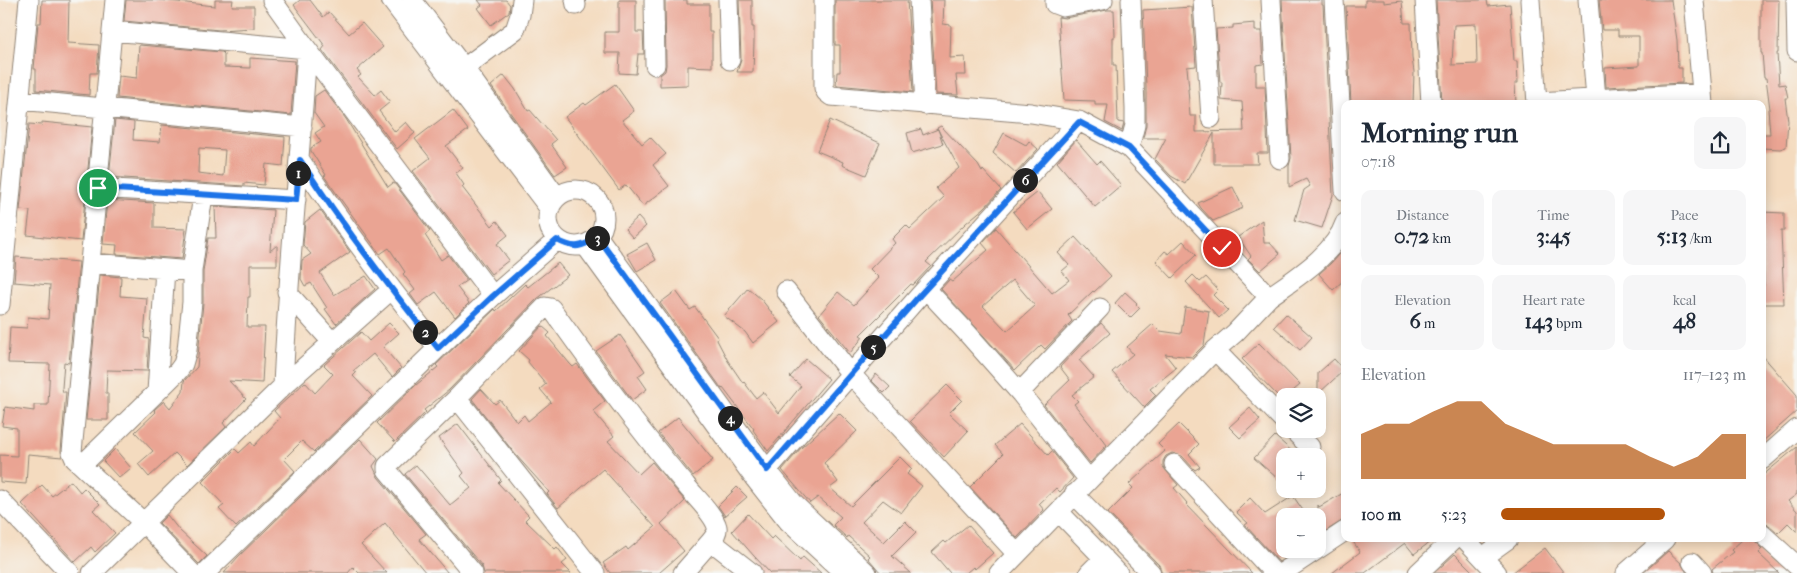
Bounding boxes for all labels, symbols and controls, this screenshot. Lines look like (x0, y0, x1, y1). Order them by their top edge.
text: Morning run (1361, 116, 1518, 149)
button: share (1694, 117, 1746, 169)
text: 07:18 (1361, 152, 1395, 171)
pin: 1 (286, 160, 310, 186)
text: 1 (296, 165, 301, 182)
pin (77, 167, 119, 209)
pin: 6 (1012, 168, 1038, 192)
text: 6 (1022, 172, 1029, 189)
icon: arrive (84, 174, 112, 202)
text: Distance (1396, 207, 1449, 224)
text: Time (1538, 207, 1569, 224)
text: Pace (1671, 207, 1698, 224)
text: 0.72 (1394, 224, 1429, 248)
text: 3:45 (1536, 224, 1571, 248)
text: 5:13 (1657, 224, 1687, 248)
pin: 3 (584, 226, 610, 250)
pin (1201, 227, 1243, 269)
text: 3 (595, 230, 600, 247)
text: km (1429, 230, 1451, 247)
text: /km (1687, 230, 1712, 247)
icon: check (1208, 234, 1236, 262)
text: Elevation (1394, 292, 1451, 309)
text: Heart rate (1522, 292, 1585, 309)
text: kcal (1673, 292, 1696, 309)
text: 6 (1409, 309, 1421, 333)
text: 143 (1524, 309, 1553, 333)
text: 48 (1673, 309, 1696, 333)
text: m (1421, 315, 1436, 332)
text: bpm (1553, 315, 1583, 332)
pin: 2 (412, 320, 438, 344)
text: 2 (422, 324, 429, 341)
pin: 5 (860, 334, 886, 360)
text: 5 (870, 339, 877, 356)
text: Elevation (1361, 365, 1426, 384)
text: 117–123 m (1683, 365, 1746, 384)
map controls (1276, 388, 1326, 558)
button: layers (1276, 388, 1326, 438)
pin: 4 (718, 406, 742, 430)
text: 4 (726, 410, 735, 427)
button: + (1276, 448, 1326, 498)
text: 100 m (1361, 505, 1401, 524)
text: 5:23 (1441, 505, 1467, 524)
button: − (1276, 508, 1326, 558)

